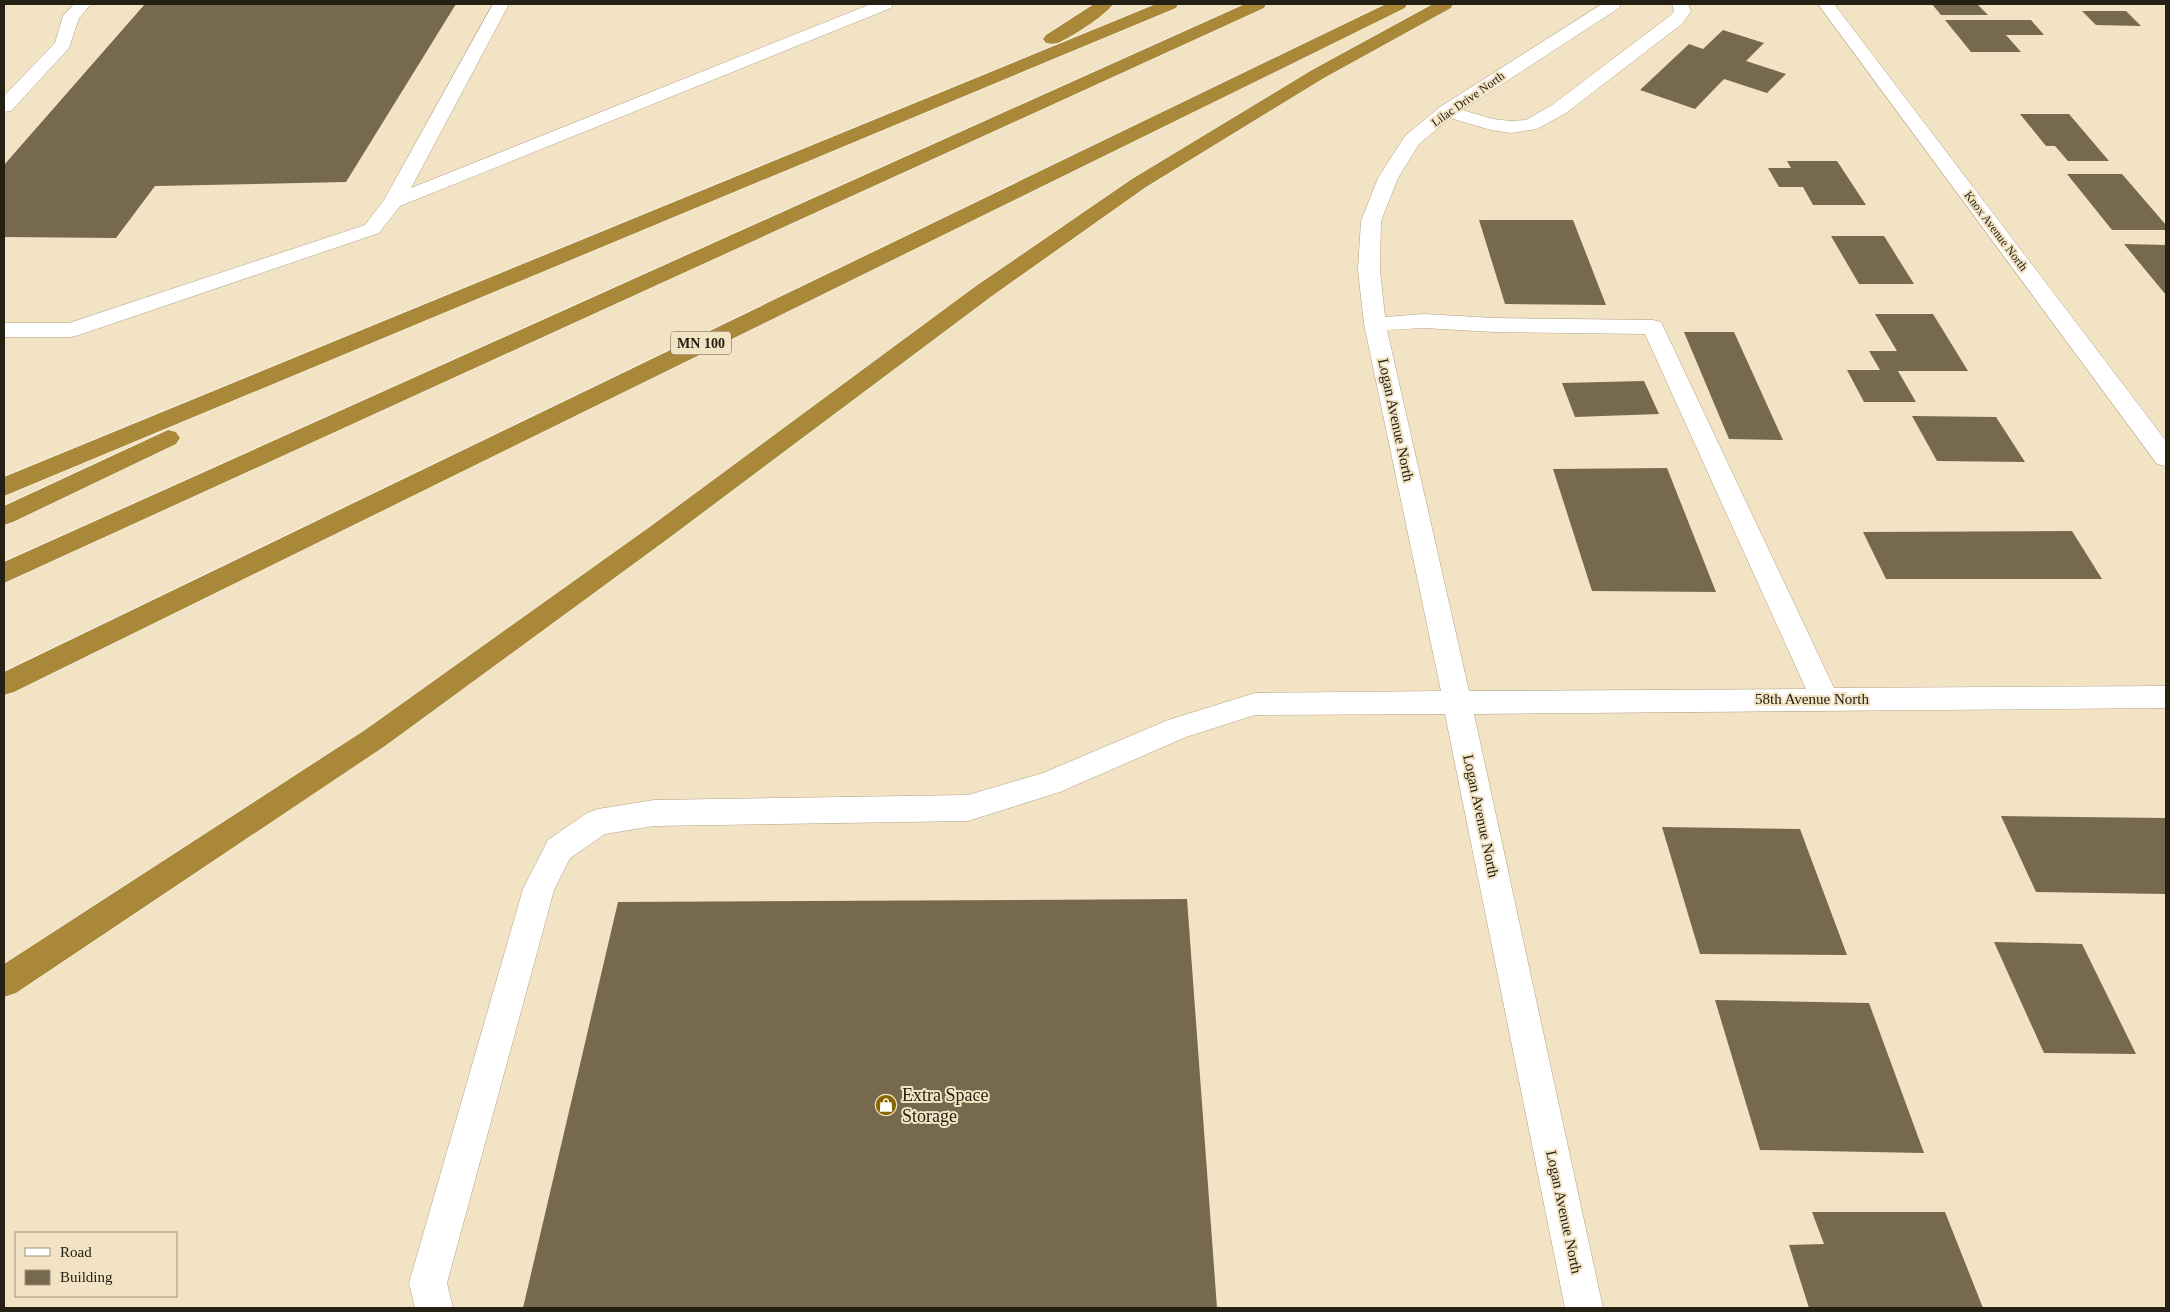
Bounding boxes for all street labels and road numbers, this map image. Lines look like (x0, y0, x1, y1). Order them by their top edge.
street label: Lilac Drive North (1429, 69, 1507, 129)
street label: Knox Avenue North (1961, 188, 2031, 274)
road number: MN 100 (671, 332, 731, 354)
street label: Logan Avenue North (1375, 357, 1417, 484)
street label: 58th Avenue North (1755, 691, 1869, 707)
street label: Logan Avenue North (1460, 753, 1502, 880)
street label: Logan Avenue North (1543, 1149, 1585, 1276)

